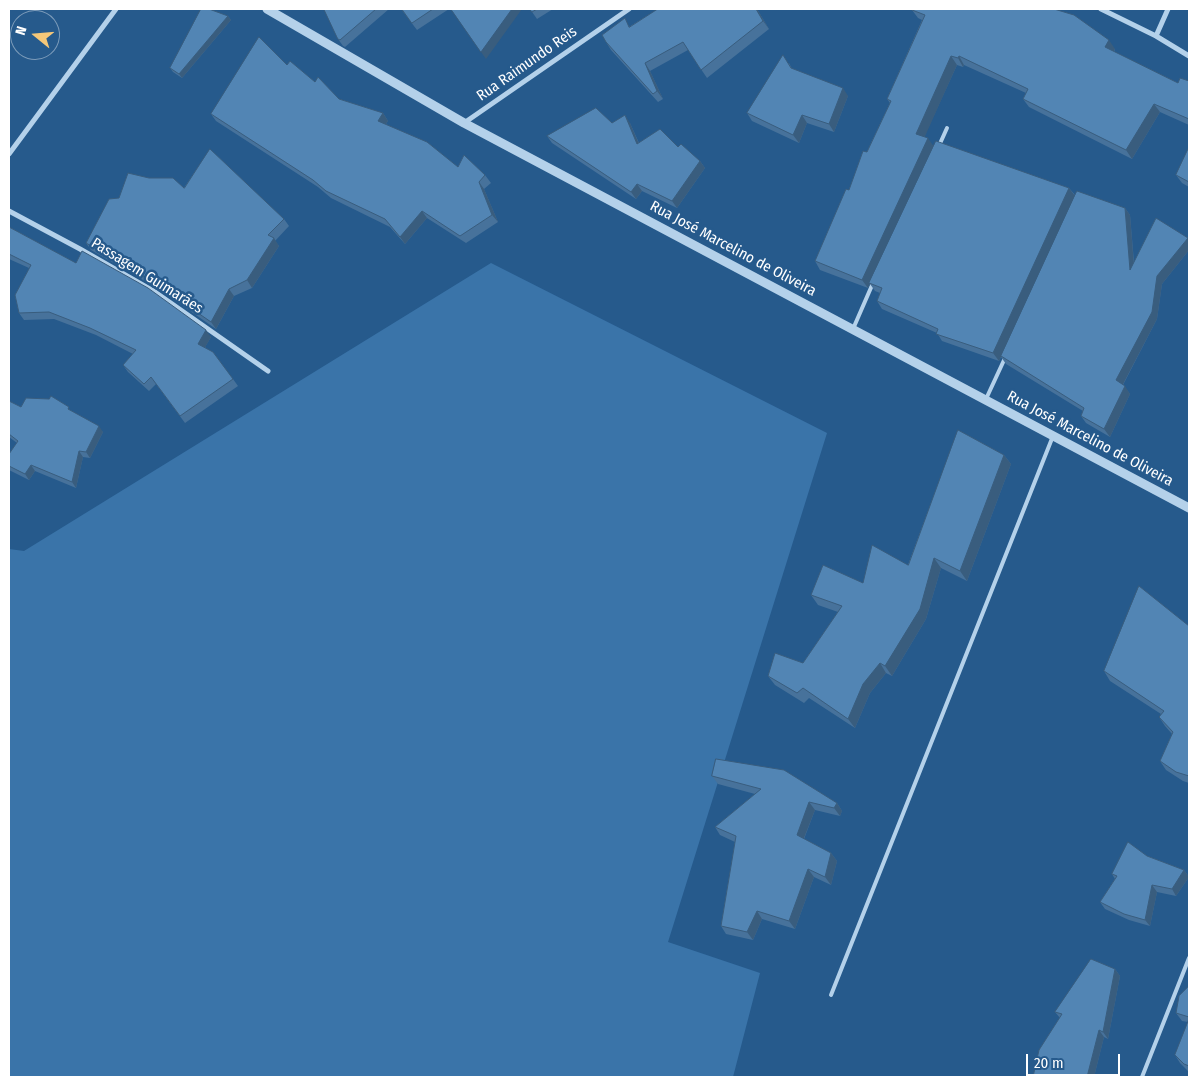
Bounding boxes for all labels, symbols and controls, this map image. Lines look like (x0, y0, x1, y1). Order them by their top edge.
north arrow (10, 10, 60, 60)
street label: Rua Raimundo Reis (473, 23, 581, 105)
text: N (12, 24, 30, 37)
street label: Rua José Marcelino de Oliveira (647, 197, 819, 301)
street label: Passagem Guimarães (88, 234, 206, 318)
street label: Rua José Marcelino de Oliveira (1004, 387, 1176, 491)
scale bar (1028, 1044, 1122, 1076)
text: 20 m (1034, 1054, 1064, 1072)

